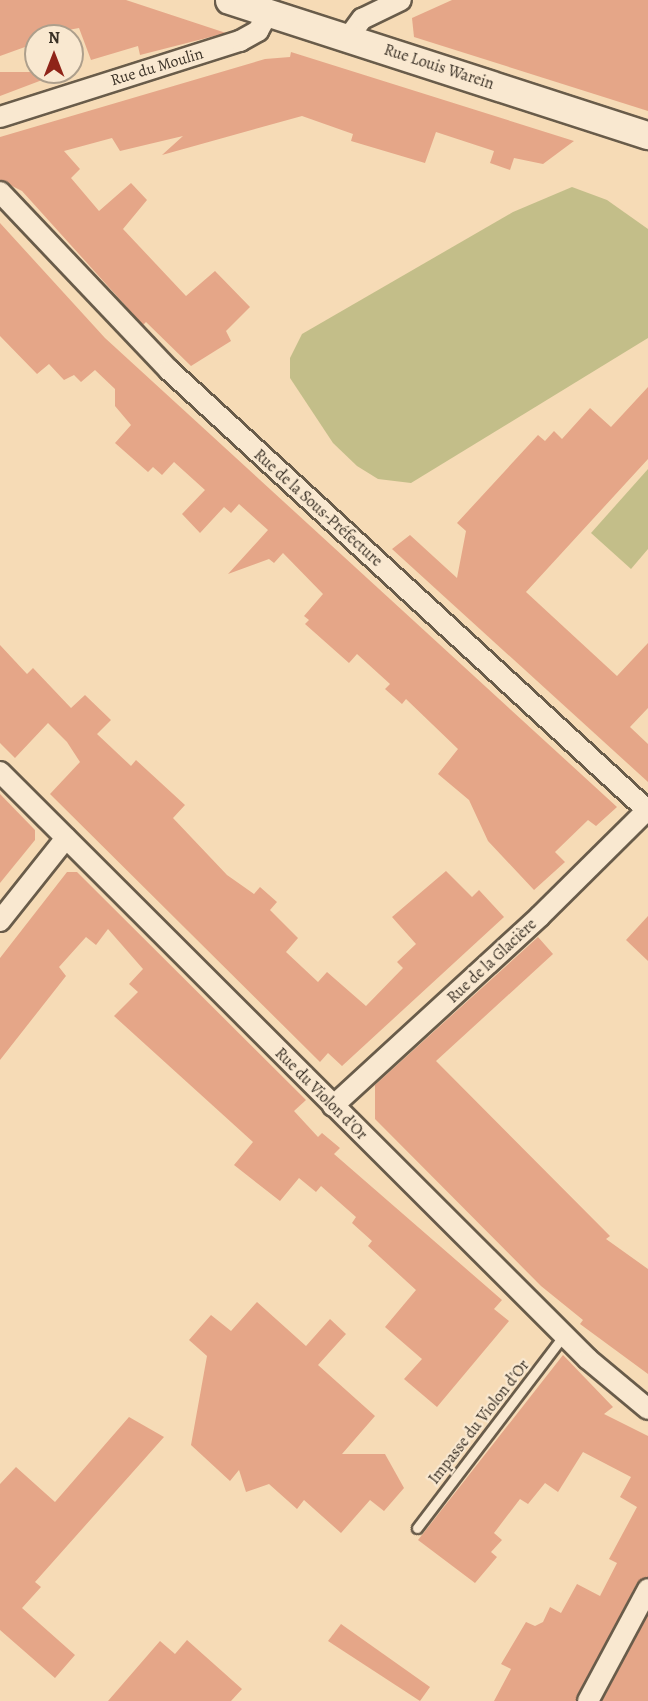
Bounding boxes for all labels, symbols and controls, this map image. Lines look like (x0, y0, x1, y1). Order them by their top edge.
north arrow (24, 24, 84, 84)
text: N (48, 27, 60, 49)
street label: Rue Louis Warein (382, 40, 496, 94)
street label: Rue du Moulin (108, 44, 206, 90)
street label: Rue de la Sous-Préfecture (250, 445, 386, 571)
street label: Rue de la Glacière (443, 915, 541, 1007)
street label: Rue du Violon d'Or (271, 1044, 371, 1144)
street label: Impasse du Violon d'Or (425, 1356, 533, 1488)

